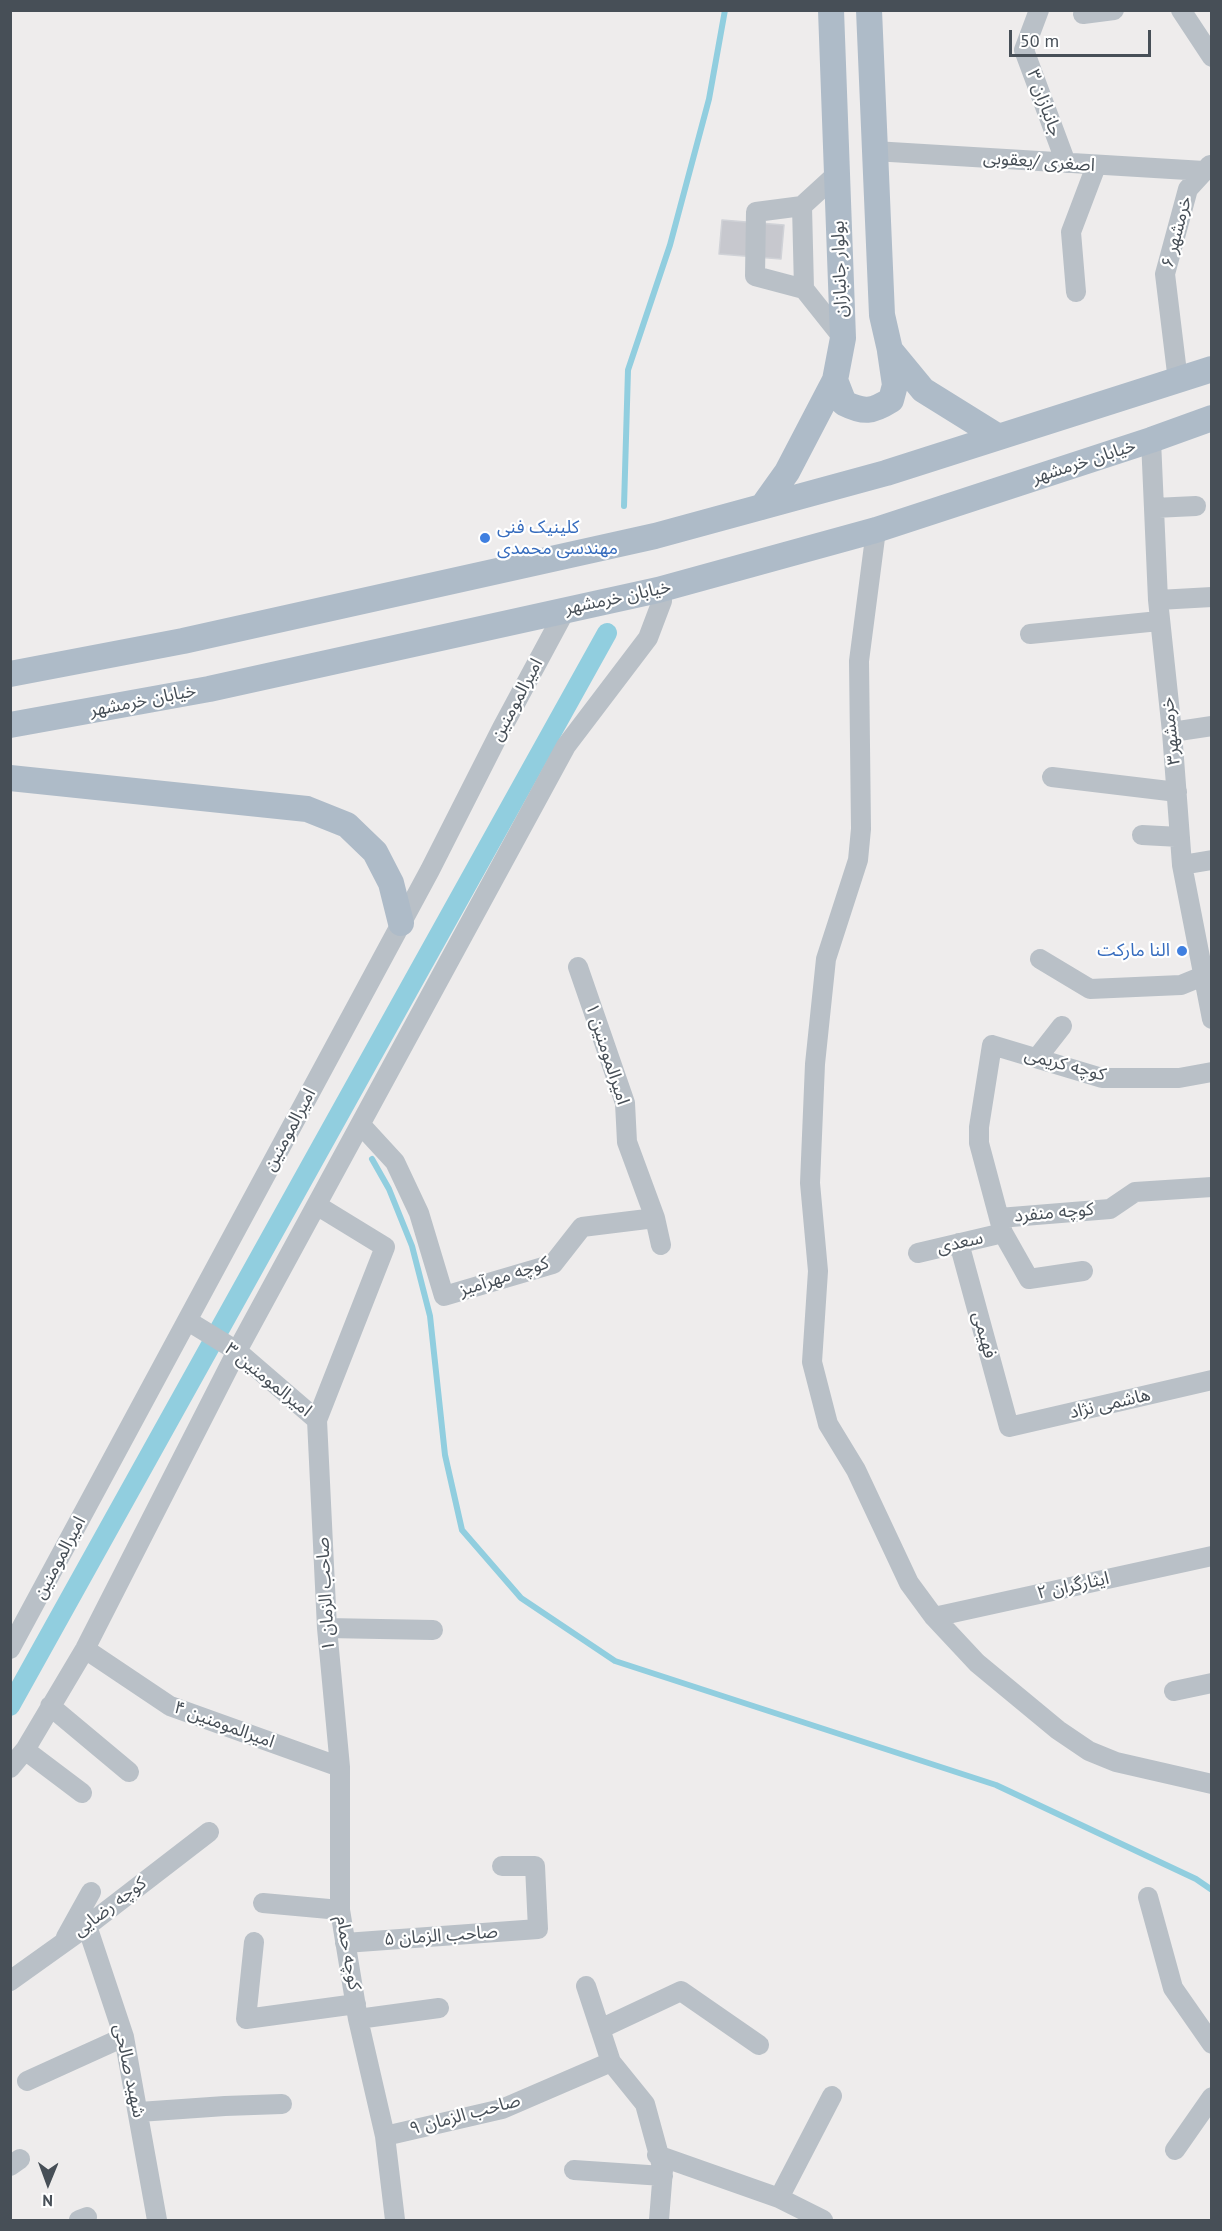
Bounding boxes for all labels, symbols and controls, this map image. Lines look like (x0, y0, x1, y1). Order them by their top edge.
scale bar (1012, 18, 1154, 56)
text: 50 m (1020, 29, 1059, 52)
street label: جانبازان ۳ (1022, 66, 1066, 140)
street label: اصغری /یعقوبی (982, 147, 1096, 177)
street label: خرمشهر ۶ (1157, 194, 1197, 270)
street label: بولوار جانبازان (828, 220, 852, 318)
street label: خیابان خرمشهر (1029, 435, 1139, 489)
place label: کلینیک فنی مهندسی محمدی (497, 517, 618, 560)
marker: کلینیک فنی مهندسی محمدی (478, 531, 492, 545)
street label: خیابان خرمشهر (563, 576, 673, 620)
street label: امیرالمومنین (486, 655, 548, 745)
street label: خیابان خرمشهر (88, 680, 198, 722)
street label: خرمشهر۳ (1157, 696, 1185, 766)
place label: النا مارکت (1097, 940, 1170, 962)
marker: النا مارکت (1175, 944, 1189, 958)
street label: امیرالمومنین ۱ (580, 1000, 634, 1108)
street label: کوچه کریمی (1022, 1044, 1108, 1086)
street label: امیرالمومنین (259, 1085, 321, 1175)
street label: کوچه منفرد (1013, 1199, 1095, 1227)
street label: سعدی (935, 1227, 985, 1259)
street label: کوچه مهرآمیز (457, 1252, 551, 1302)
street label: فهیمی (967, 1309, 1001, 1361)
street label: امیرالمومنین ۳ (220, 1338, 316, 1422)
street label: هاشمی نژاد (1067, 1384, 1153, 1424)
street label: امیرالمومنین (29, 1513, 91, 1603)
street label: صاحب الزمان ۱ (312, 1536, 340, 1652)
street label: ایثارگران ۲ (1035, 1568, 1111, 1604)
street label: امیرالمومنین ۴ (171, 1697, 277, 1753)
street label: کوچه رضایی (69, 1872, 151, 1942)
street label: کوچه حمام (331, 1914, 365, 1992)
street label: صاحب الزمان ۵ (383, 1921, 499, 1951)
street label: شهید صالحی (109, 2022, 149, 2120)
street label: صاحب الزمان ۹ (407, 2090, 523, 2140)
north arrow (18, 2153, 78, 2213)
text: N (42, 2191, 53, 2211)

